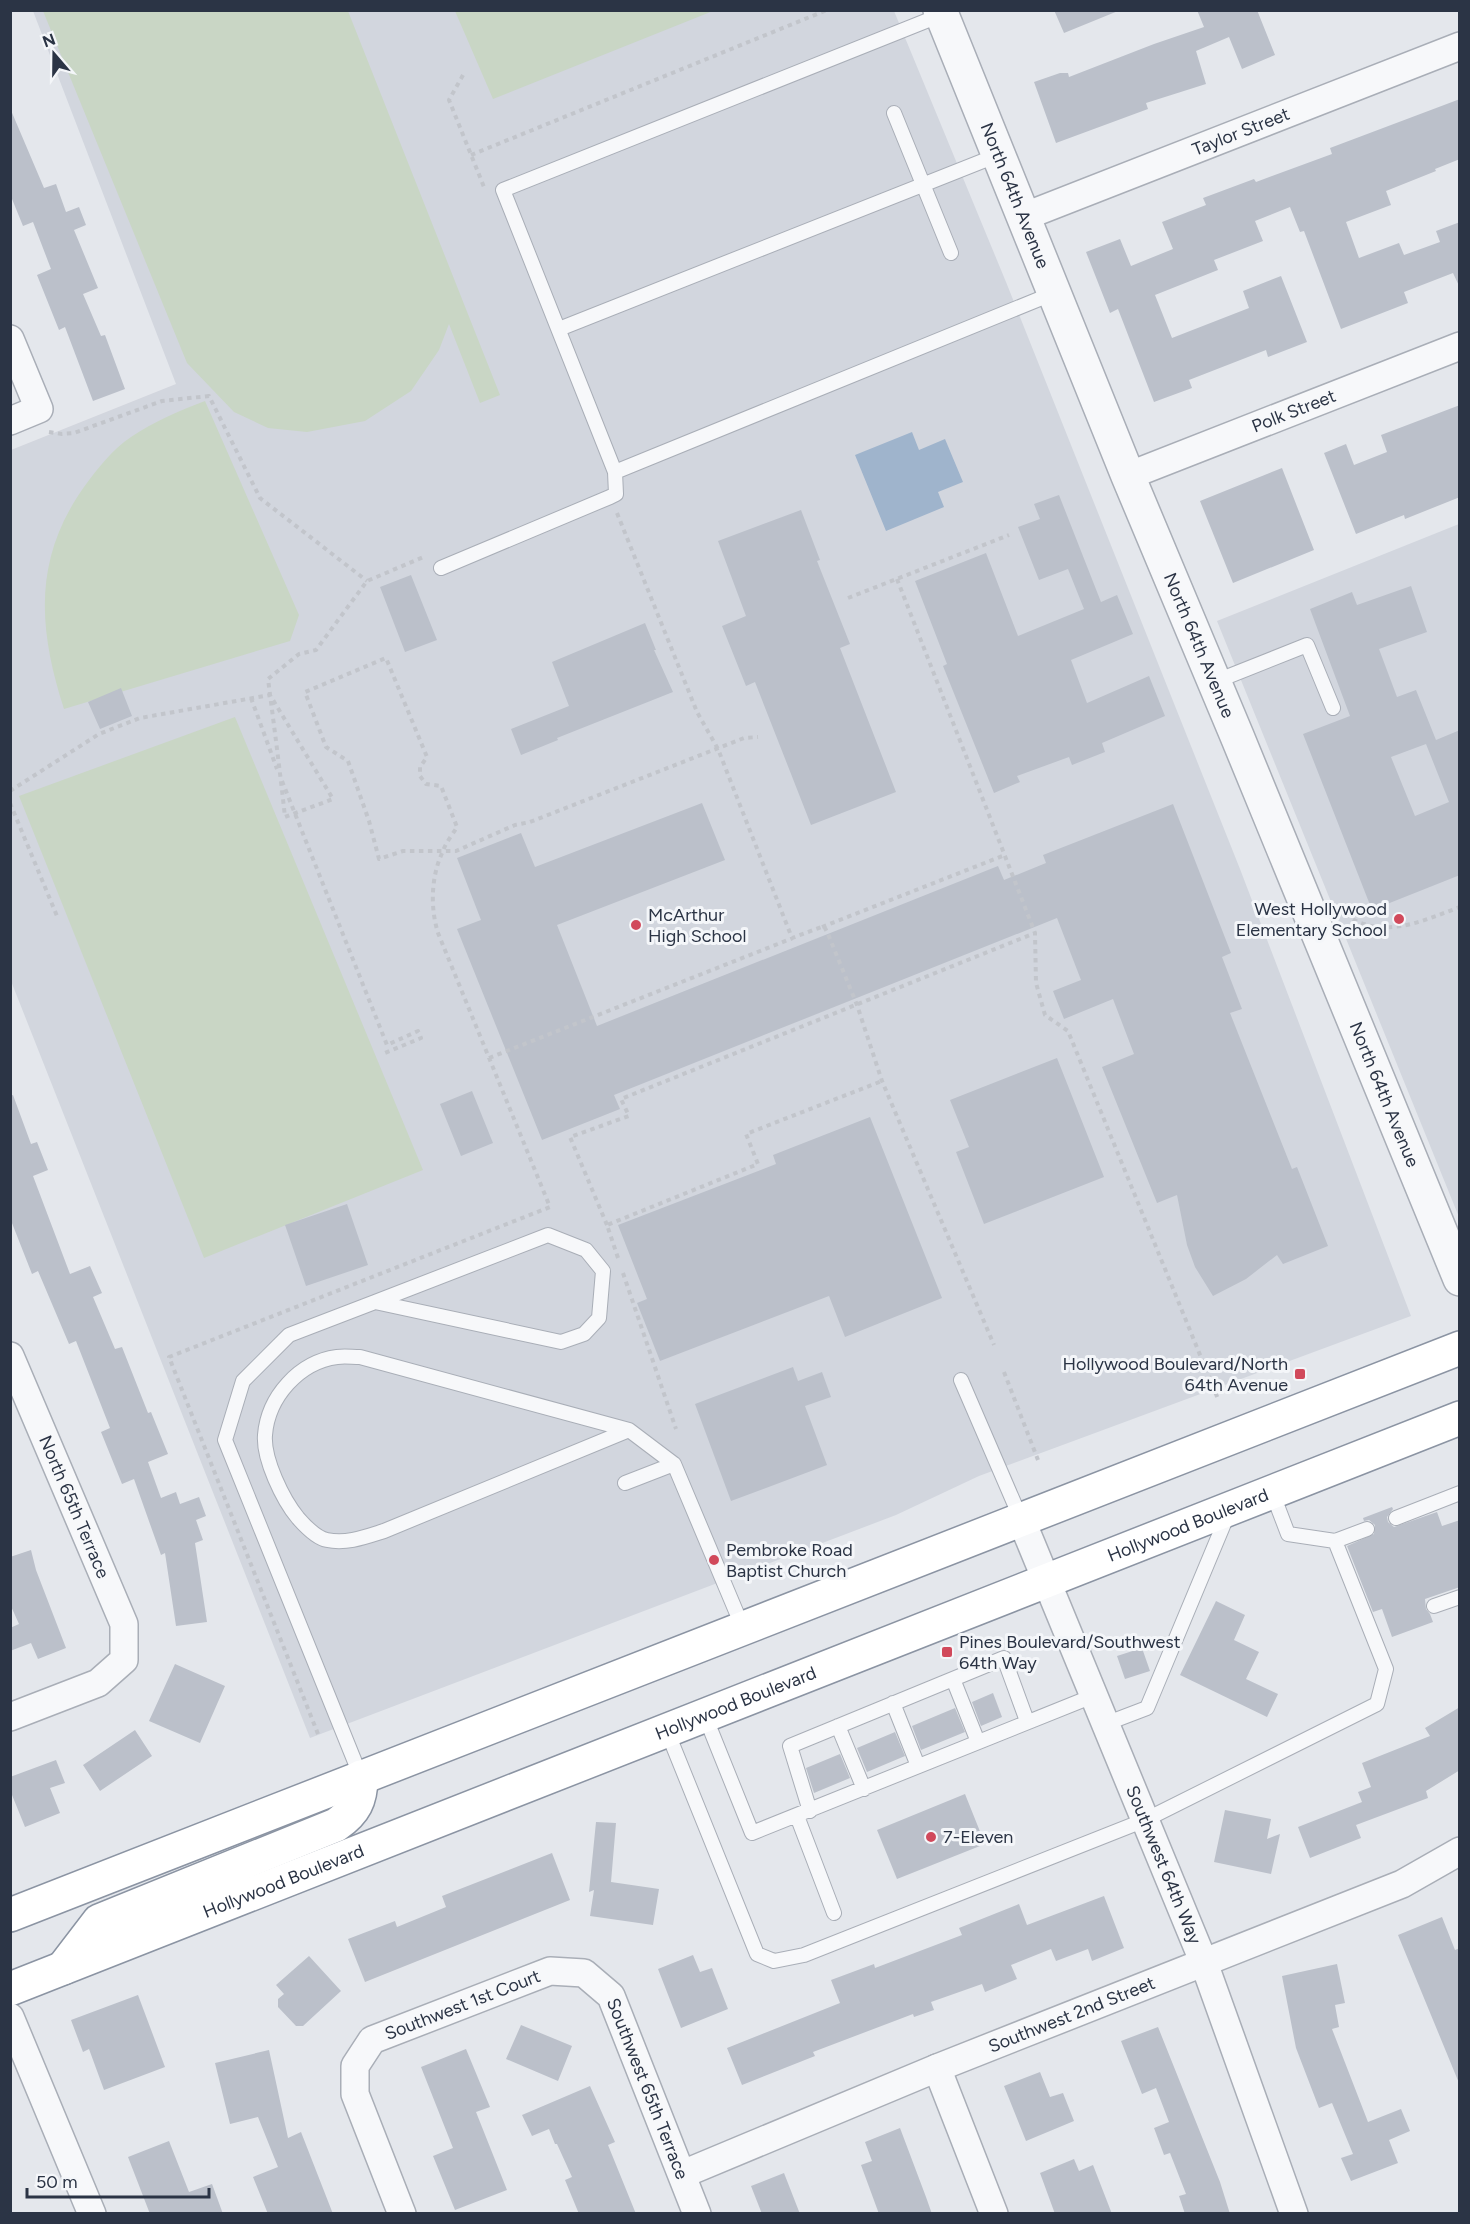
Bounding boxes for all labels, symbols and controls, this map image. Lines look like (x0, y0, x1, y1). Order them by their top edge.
north arrow (24, 24, 84, 84)
text: N (40, 29, 58, 51)
street label: Taylor Street (1189, 103, 1293, 161)
street label: North 64th Avenue (976, 119, 1054, 272)
street label: Polk Street (1249, 385, 1339, 437)
street label: North 64th Avenue (1159, 569, 1239, 721)
place label: West Hollywood Elementary School (1236, 898, 1387, 941)
place label: McArthur High School (648, 904, 746, 947)
marker: West Hollywood Elementary School (1392, 912, 1406, 926)
marker: McArthur High School (629, 918, 643, 932)
street label: North 64th Avenue (1345, 1018, 1424, 1171)
place label: Hollywood Boulevard/North 64th Avenue (1063, 1353, 1288, 1396)
marker: Hollywood Boulevard/North 64th Avenue (1293, 1367, 1307, 1381)
street label: North 65th Terrace (34, 1432, 114, 1582)
street label: Hollywood Boulevard (1104, 1484, 1272, 1567)
place label: Pembroke Road Baptist Church (726, 1539, 853, 1582)
marker: Pembroke Road Baptist Church (707, 1553, 721, 1567)
place label: Pines Boulevard/Southwest 64th Way (959, 1631, 1181, 1674)
marker: Pines Boulevard/Southwest 64th Way (940, 1645, 954, 1659)
street label: Hollywood Boulevard (652, 1662, 819, 1745)
street label: Southwest 64th Way (1121, 1782, 1206, 1948)
place label: 7-Eleven (943, 1826, 1013, 1848)
marker: 7-Eleven (924, 1830, 938, 1844)
street label: Hollywood Boulevard (200, 1840, 367, 1923)
street label: Southwest 1st Court (382, 1965, 544, 2045)
street label: Southwest 2nd Street (985, 1972, 1158, 2058)
street label: Southwest 65th Terrace (602, 1995, 693, 2183)
scale bar (27, 2161, 208, 2199)
text: 50 m (36, 2171, 78, 2193)

